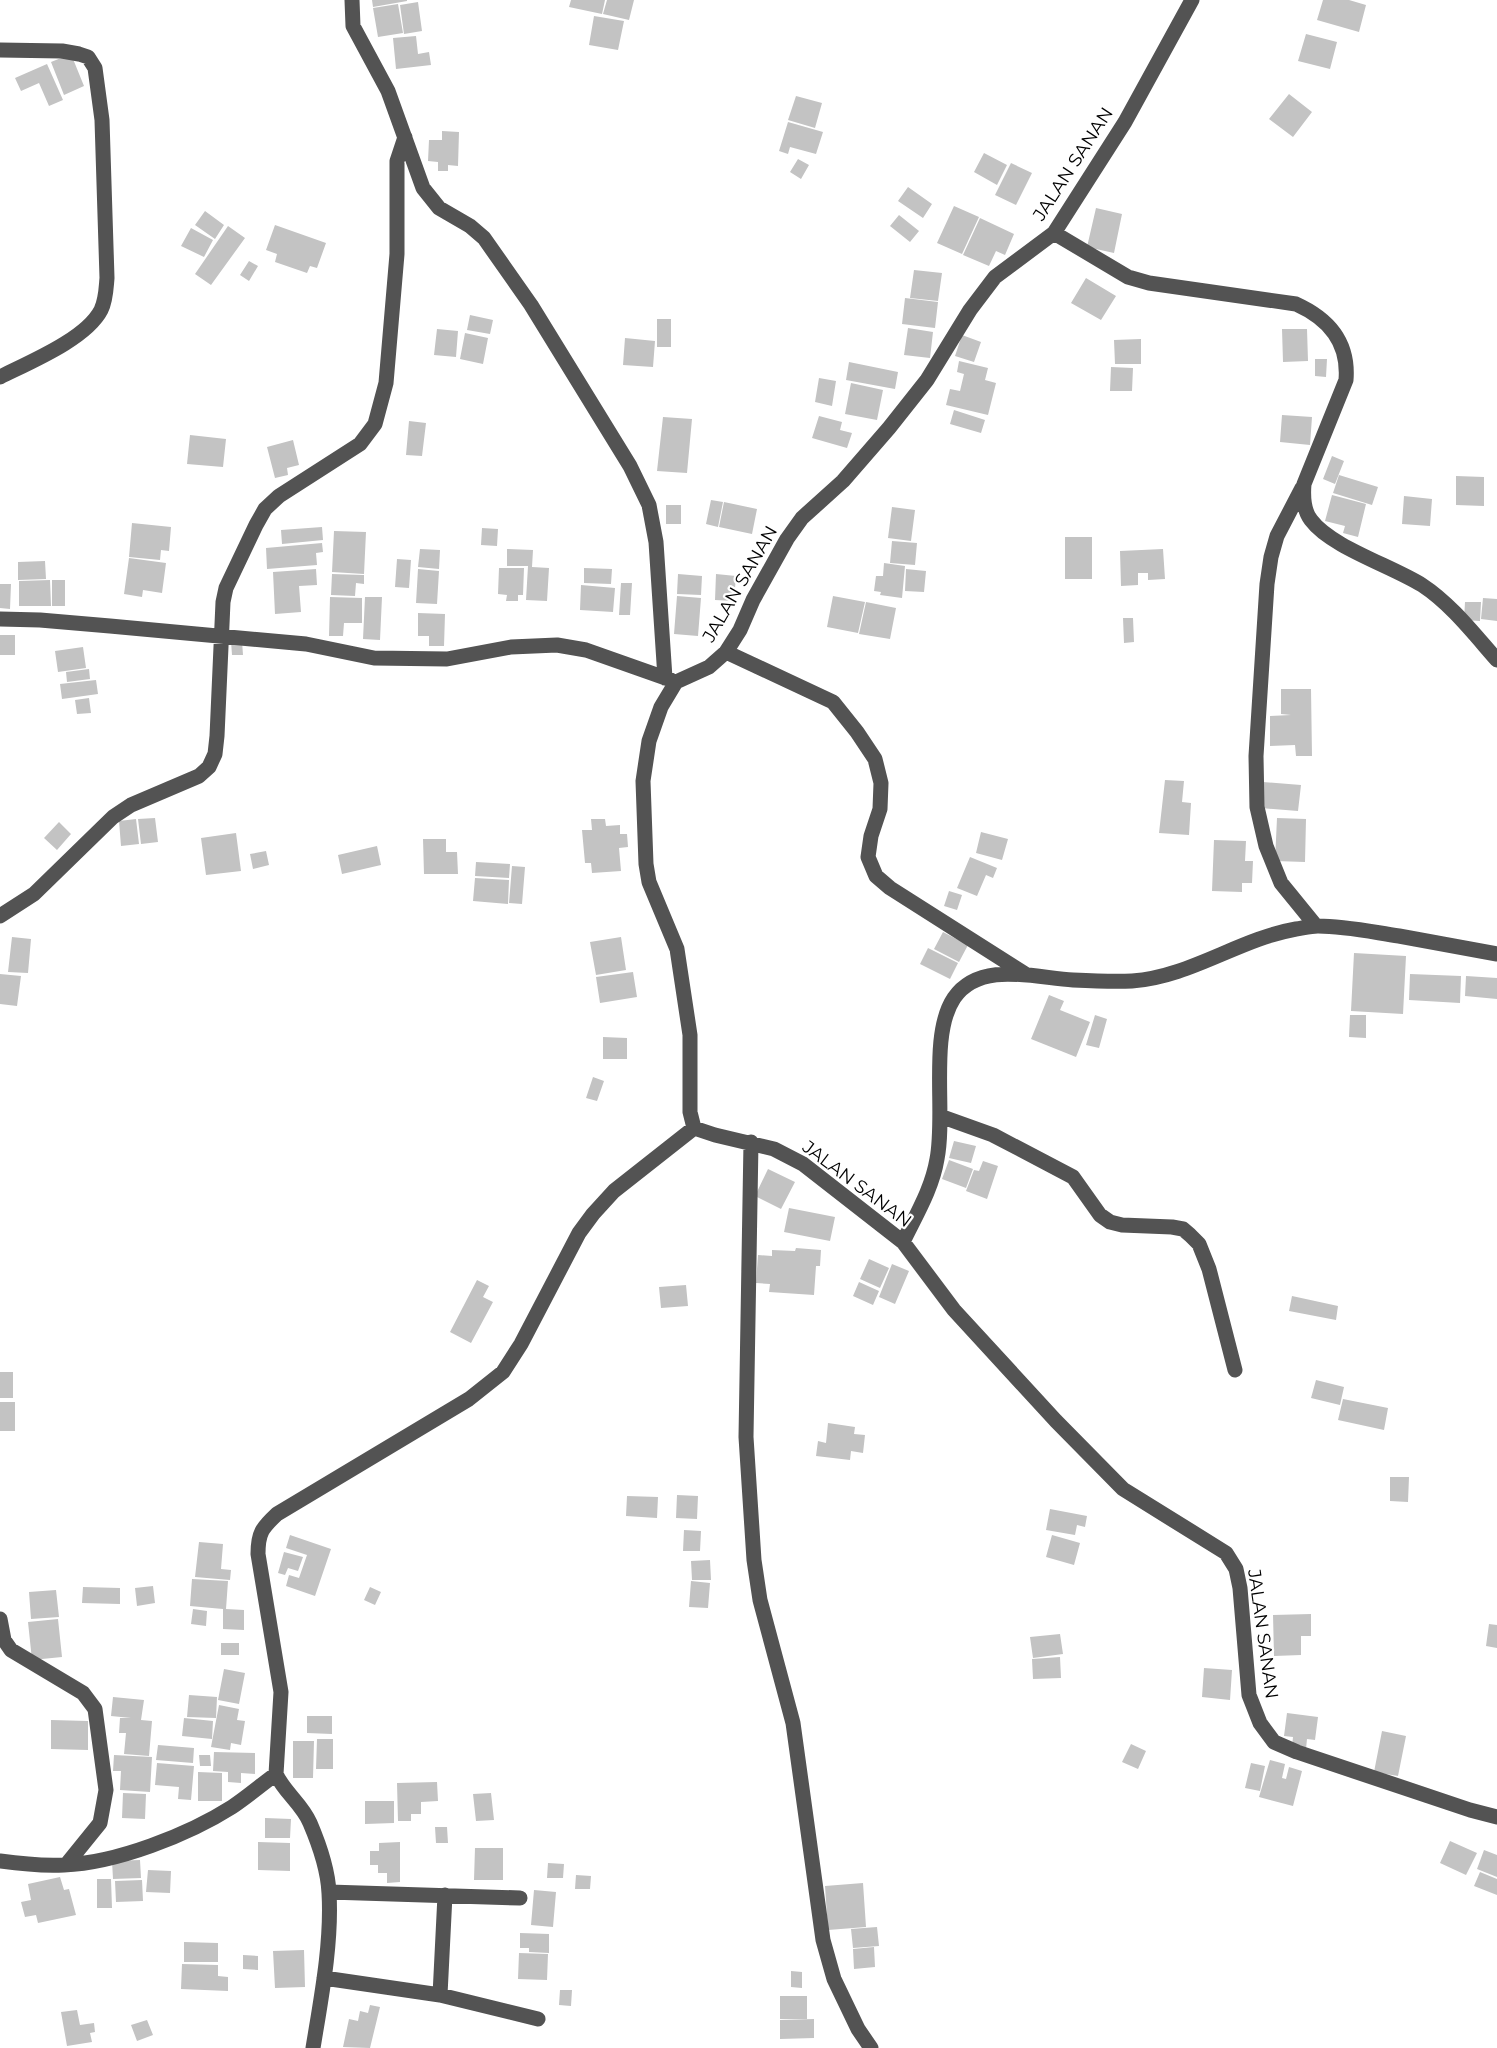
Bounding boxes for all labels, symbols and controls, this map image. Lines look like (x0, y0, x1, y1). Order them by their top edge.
street label: JALAN SANAN (1028, 103, 1118, 226)
street label: JALAN SANAN (697, 522, 782, 647)
street label: JALAN SANAN (797, 1135, 916, 1232)
street label: JALAN SANAN (1243, 1567, 1283, 1700)

